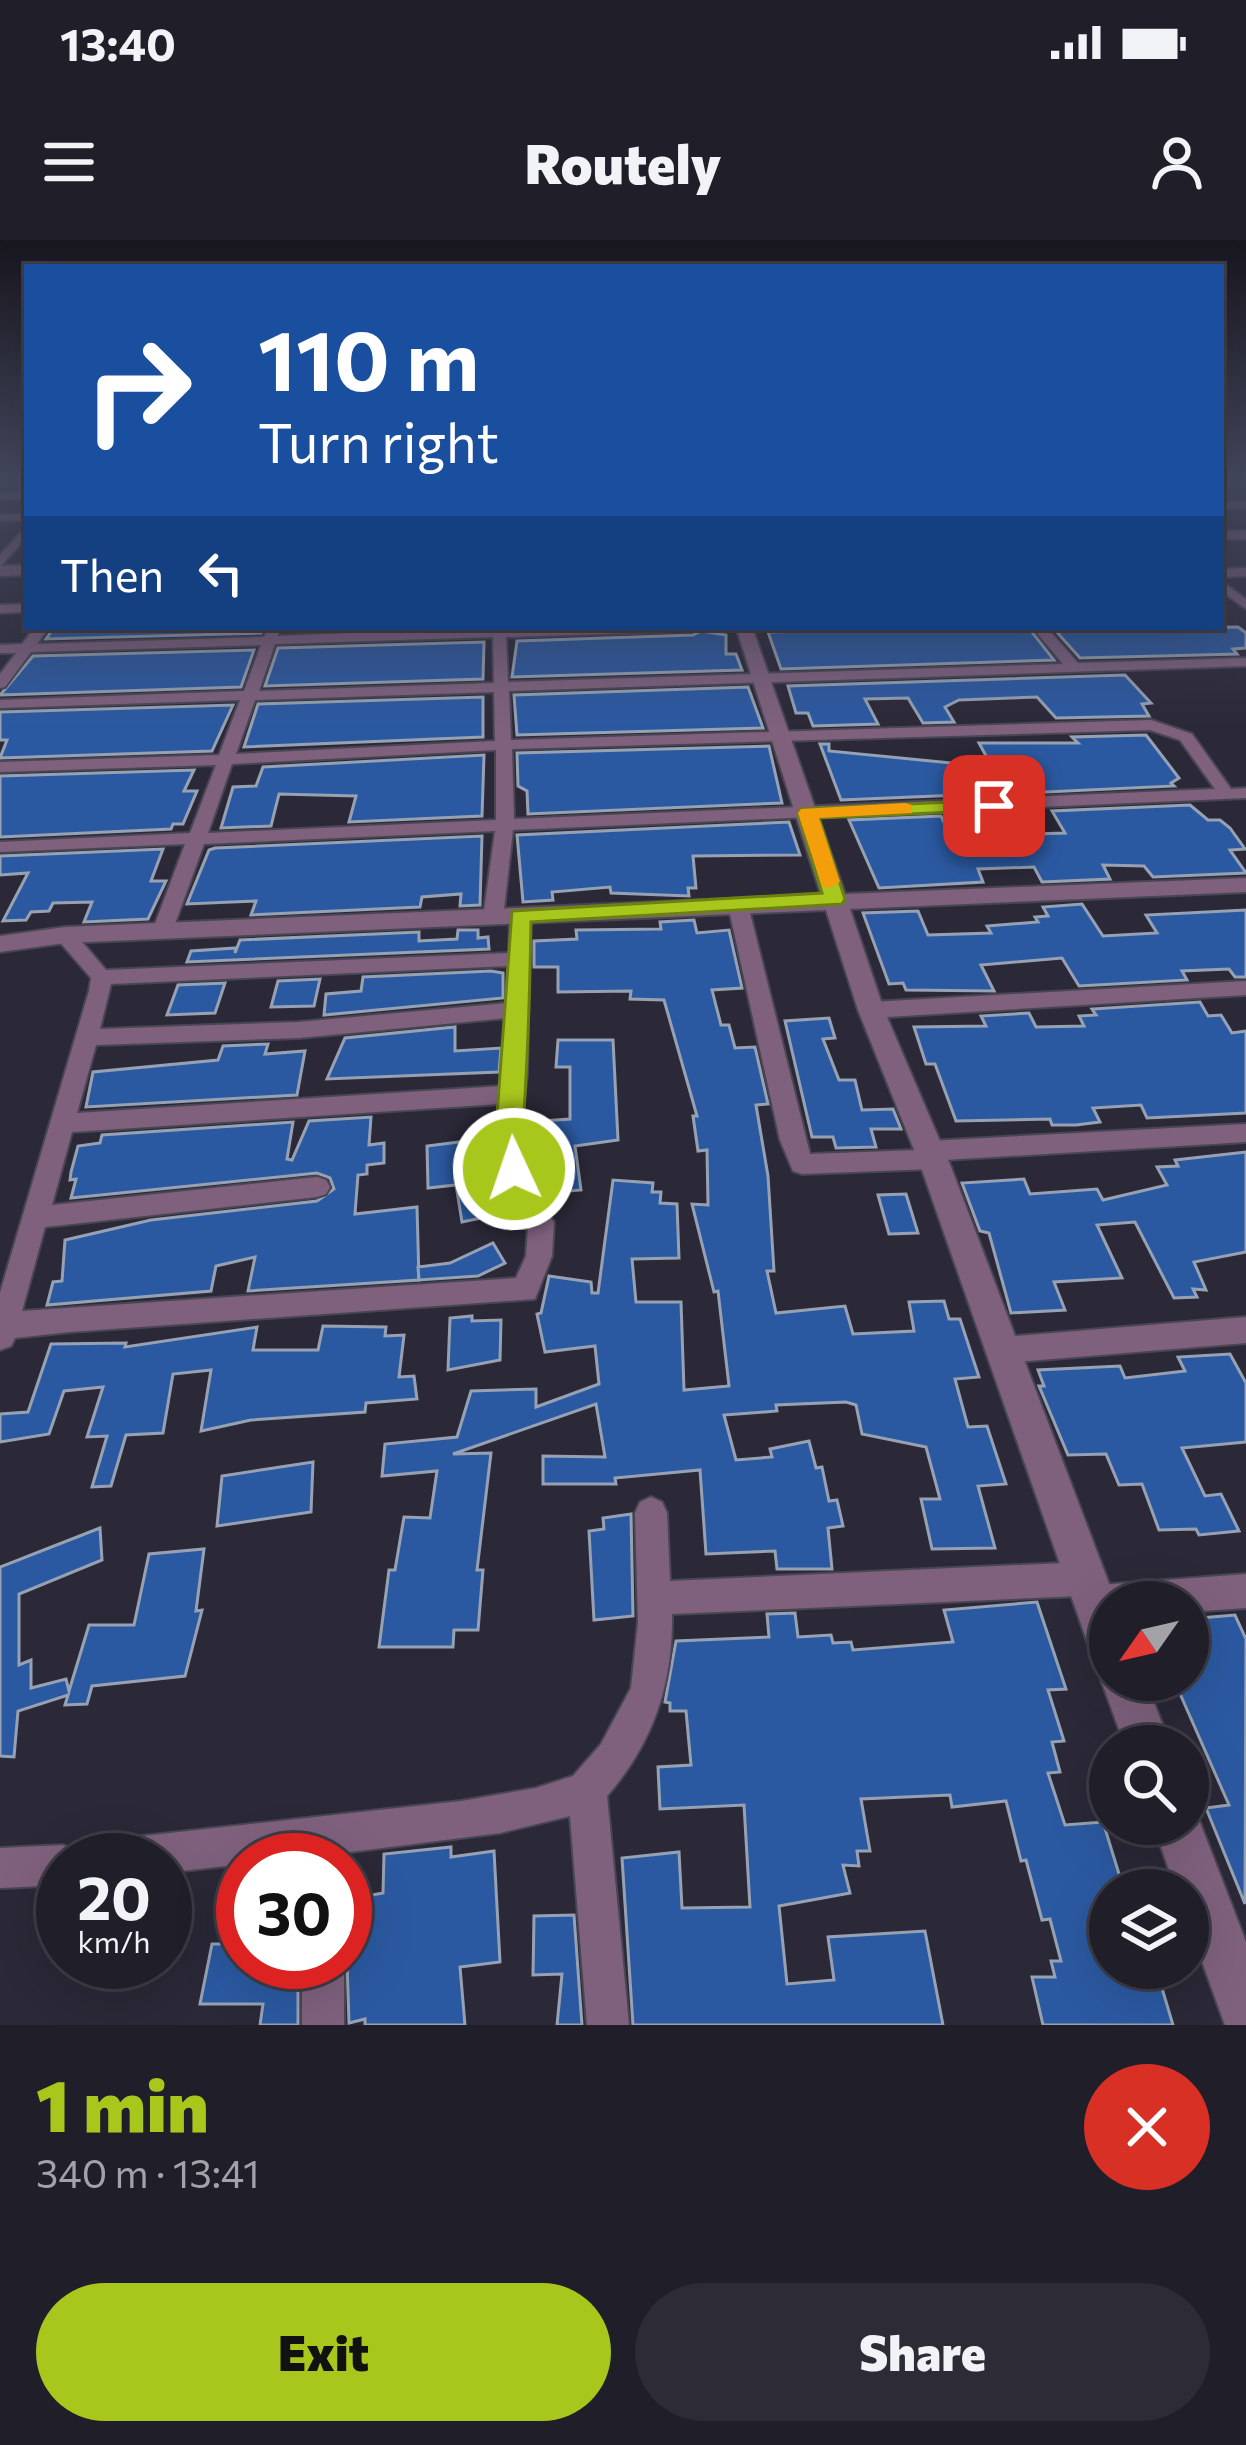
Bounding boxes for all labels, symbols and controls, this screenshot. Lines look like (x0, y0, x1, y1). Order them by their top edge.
text: 13:40 (60, 15, 176, 70)
icon: menu (36, 129, 102, 195)
text: Routely (525, 129, 721, 195)
icon: person (1144, 129, 1210, 195)
text: 110 m (258, 306, 479, 408)
icon: right (60, 312, 216, 468)
text: Turn right (258, 408, 499, 474)
icon: left (188, 540, 254, 606)
text: Then (60, 546, 164, 601)
pin (943, 755, 1045, 857)
icon: arrive (961, 773, 1027, 839)
position arrow (451, 1106, 577, 1232)
north arrow (1089, 1581, 1209, 1701)
map controls (1089, 1581, 1209, 1989)
button: search (1089, 1725, 1209, 1845)
speed limit sign: 30 (216, 1833, 372, 1989)
text: 20 (77, 1859, 151, 1932)
button: layers (1089, 1869, 1209, 1989)
text: km/h (78, 1922, 150, 1959)
text: 1 min (36, 2059, 209, 2147)
button: close (1084, 2064, 1210, 2190)
text: 340 m · 13:41 (36, 2148, 260, 2196)
button: Exit (36, 2283, 611, 2421)
button: Share (635, 2283, 1210, 2421)

